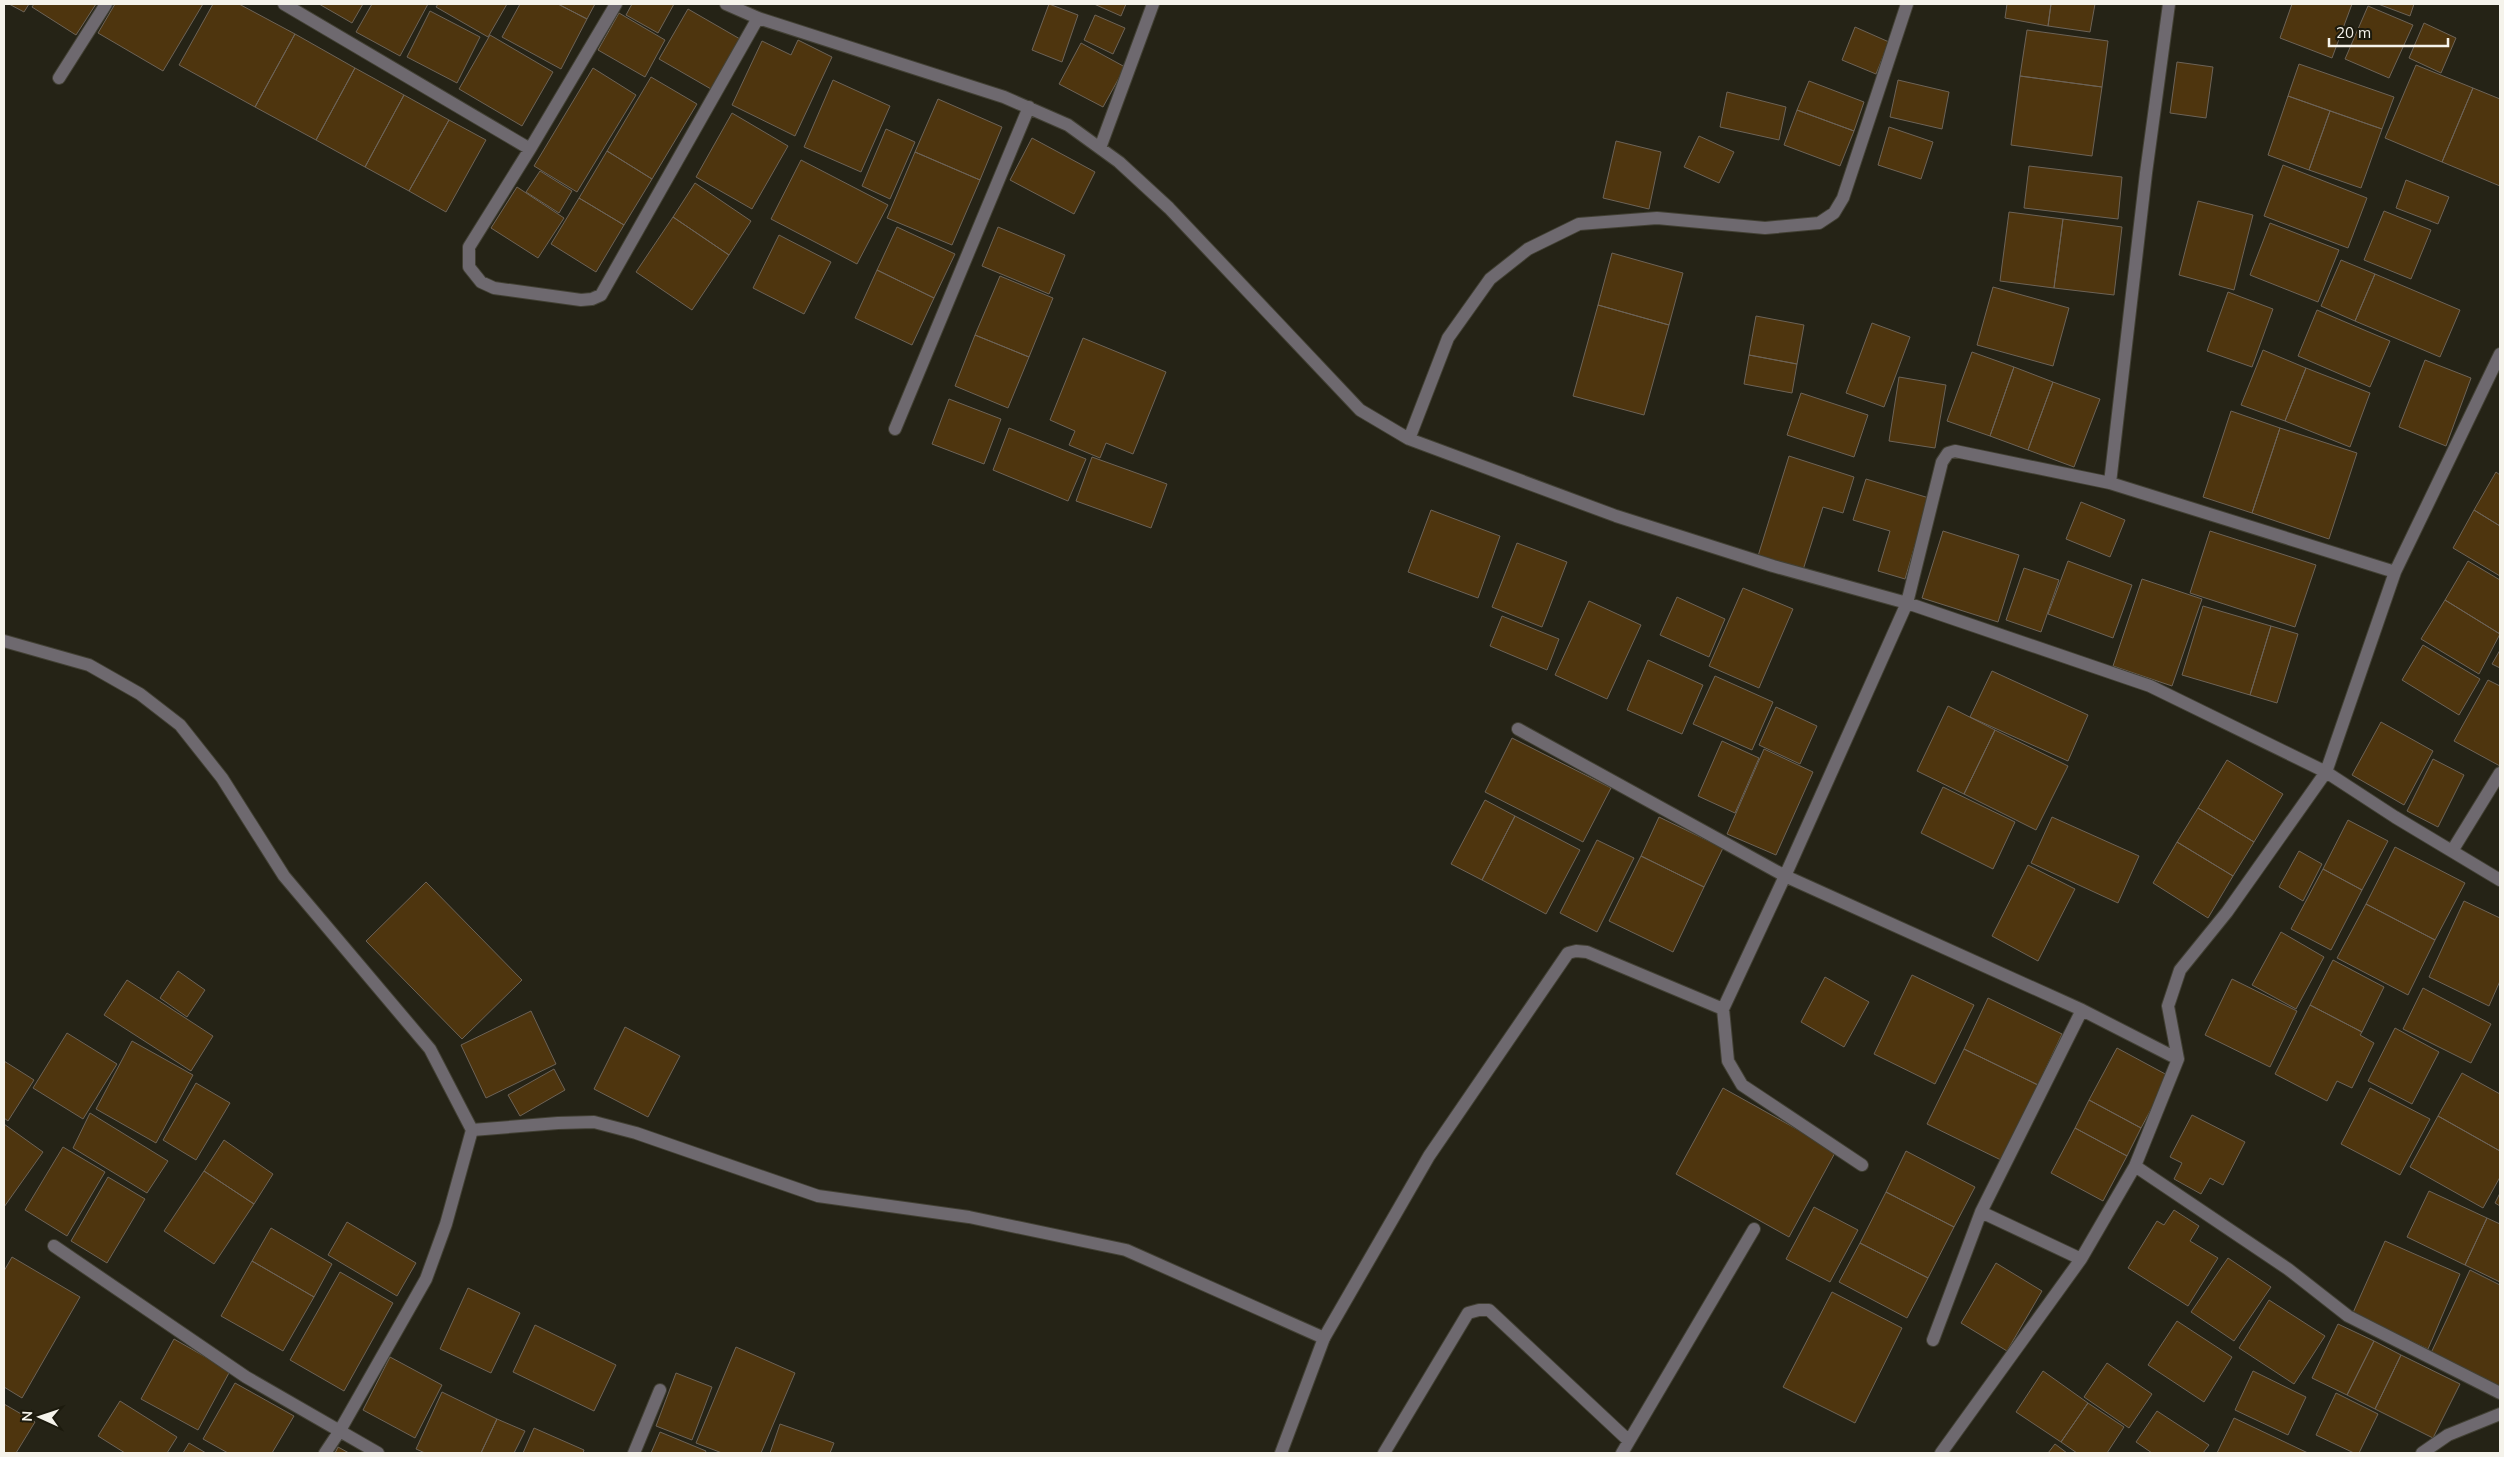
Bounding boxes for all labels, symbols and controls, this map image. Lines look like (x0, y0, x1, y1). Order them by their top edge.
scale bar (2329, 15, 2448, 47)
text: 20 m (2336, 23, 2371, 42)
north arrow (15, 1392, 65, 1442)
text: N (18, 1411, 36, 1422)

